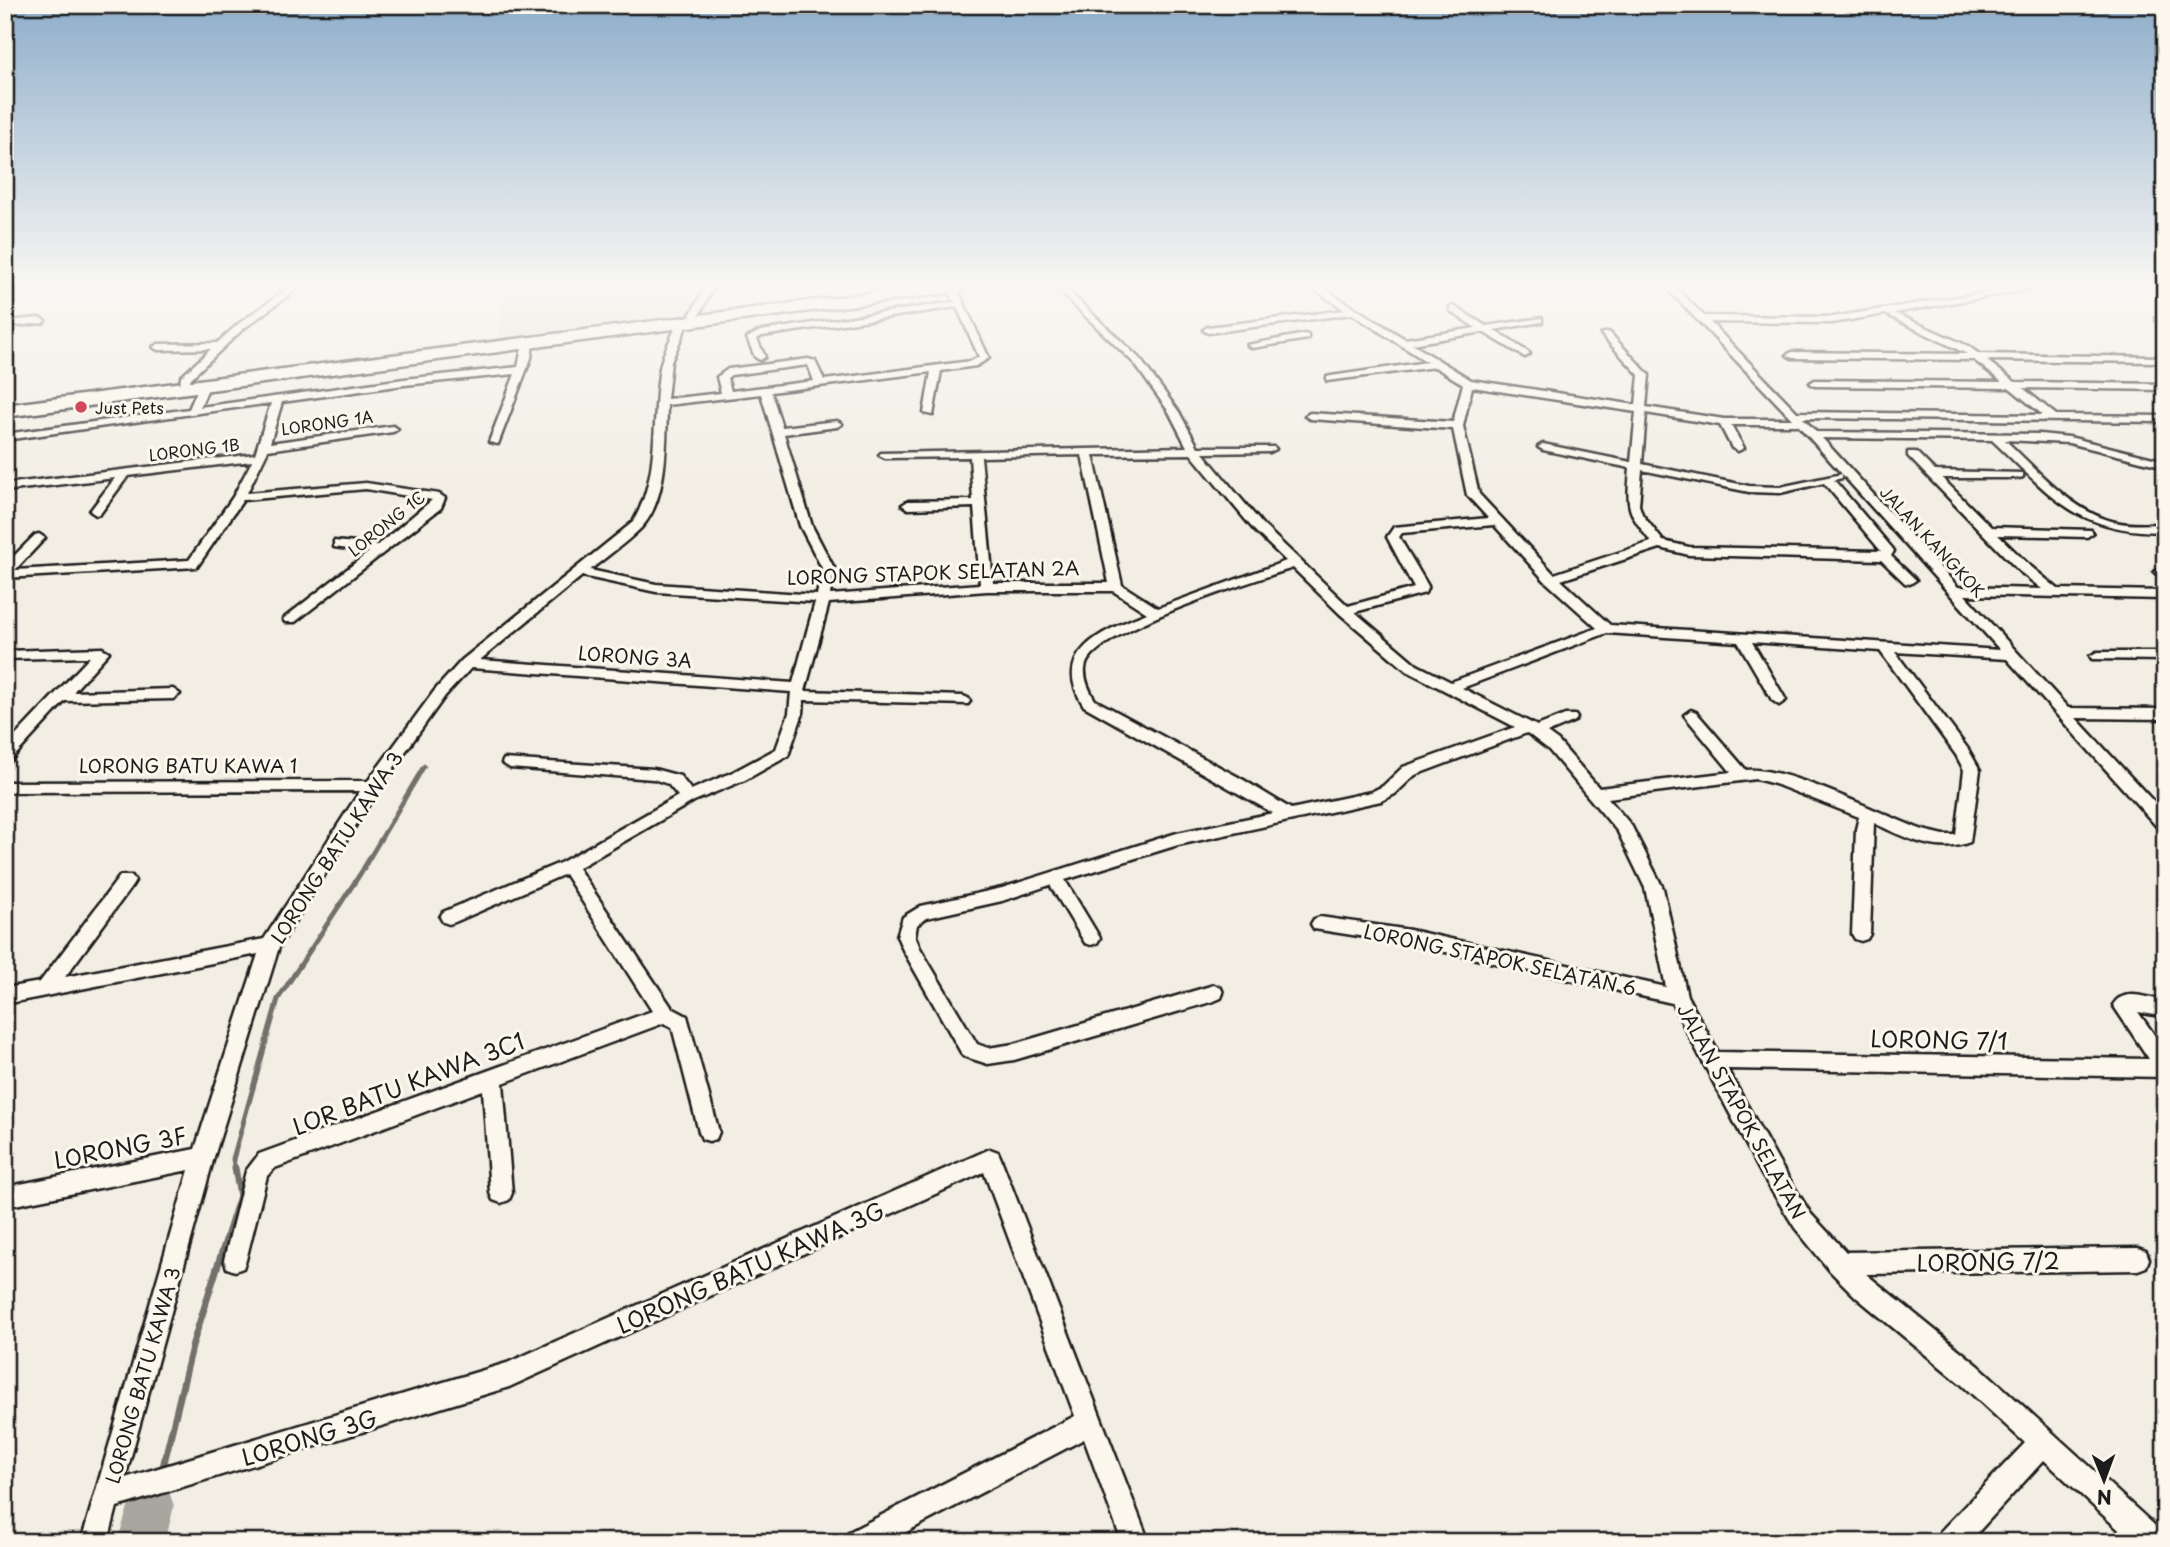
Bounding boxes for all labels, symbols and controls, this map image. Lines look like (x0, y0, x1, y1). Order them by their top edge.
place label: Just Pets (95, 395, 164, 419)
marker: Just Pets (73, 399, 89, 415)
street label: LORONG 1A (279, 404, 375, 440)
street label: LORONG 1B (147, 432, 241, 466)
street label: JALAN KANGKOK (1875, 480, 1991, 602)
street label: LORONG 1C (342, 484, 430, 562)
street label: LORONG STAPOK SELATAN 2A (786, 553, 1080, 591)
street label: LORONG 3A (577, 638, 693, 674)
street label: LORONG BATU KAWA 3 (263, 745, 409, 949)
street label: LORONG BATU KAWA 1 (79, 751, 297, 779)
street label: LORONG STAPOK SELATAN 6 (1361, 916, 1639, 1002)
street label: JALAN STAPOK SELATAN (1671, 998, 1813, 1224)
street label: LORONG 7/1 (1870, 1020, 2008, 1058)
street label: LOR BATU KAWA 3C1 (287, 1023, 529, 1143)
street label: LORONG 3F (51, 1117, 189, 1177)
street label: LORONG BATU KAWA 3G (610, 1192, 890, 1342)
street label: LORONG 7/2 (1916, 1242, 2060, 1280)
street label: LORONG BATU KAWA 3 (98, 1263, 186, 1487)
street label: LORONG 3G (237, 1400, 381, 1474)
north arrow (2068, 1446, 2138, 1516)
text: N (2097, 1484, 2112, 1512)

